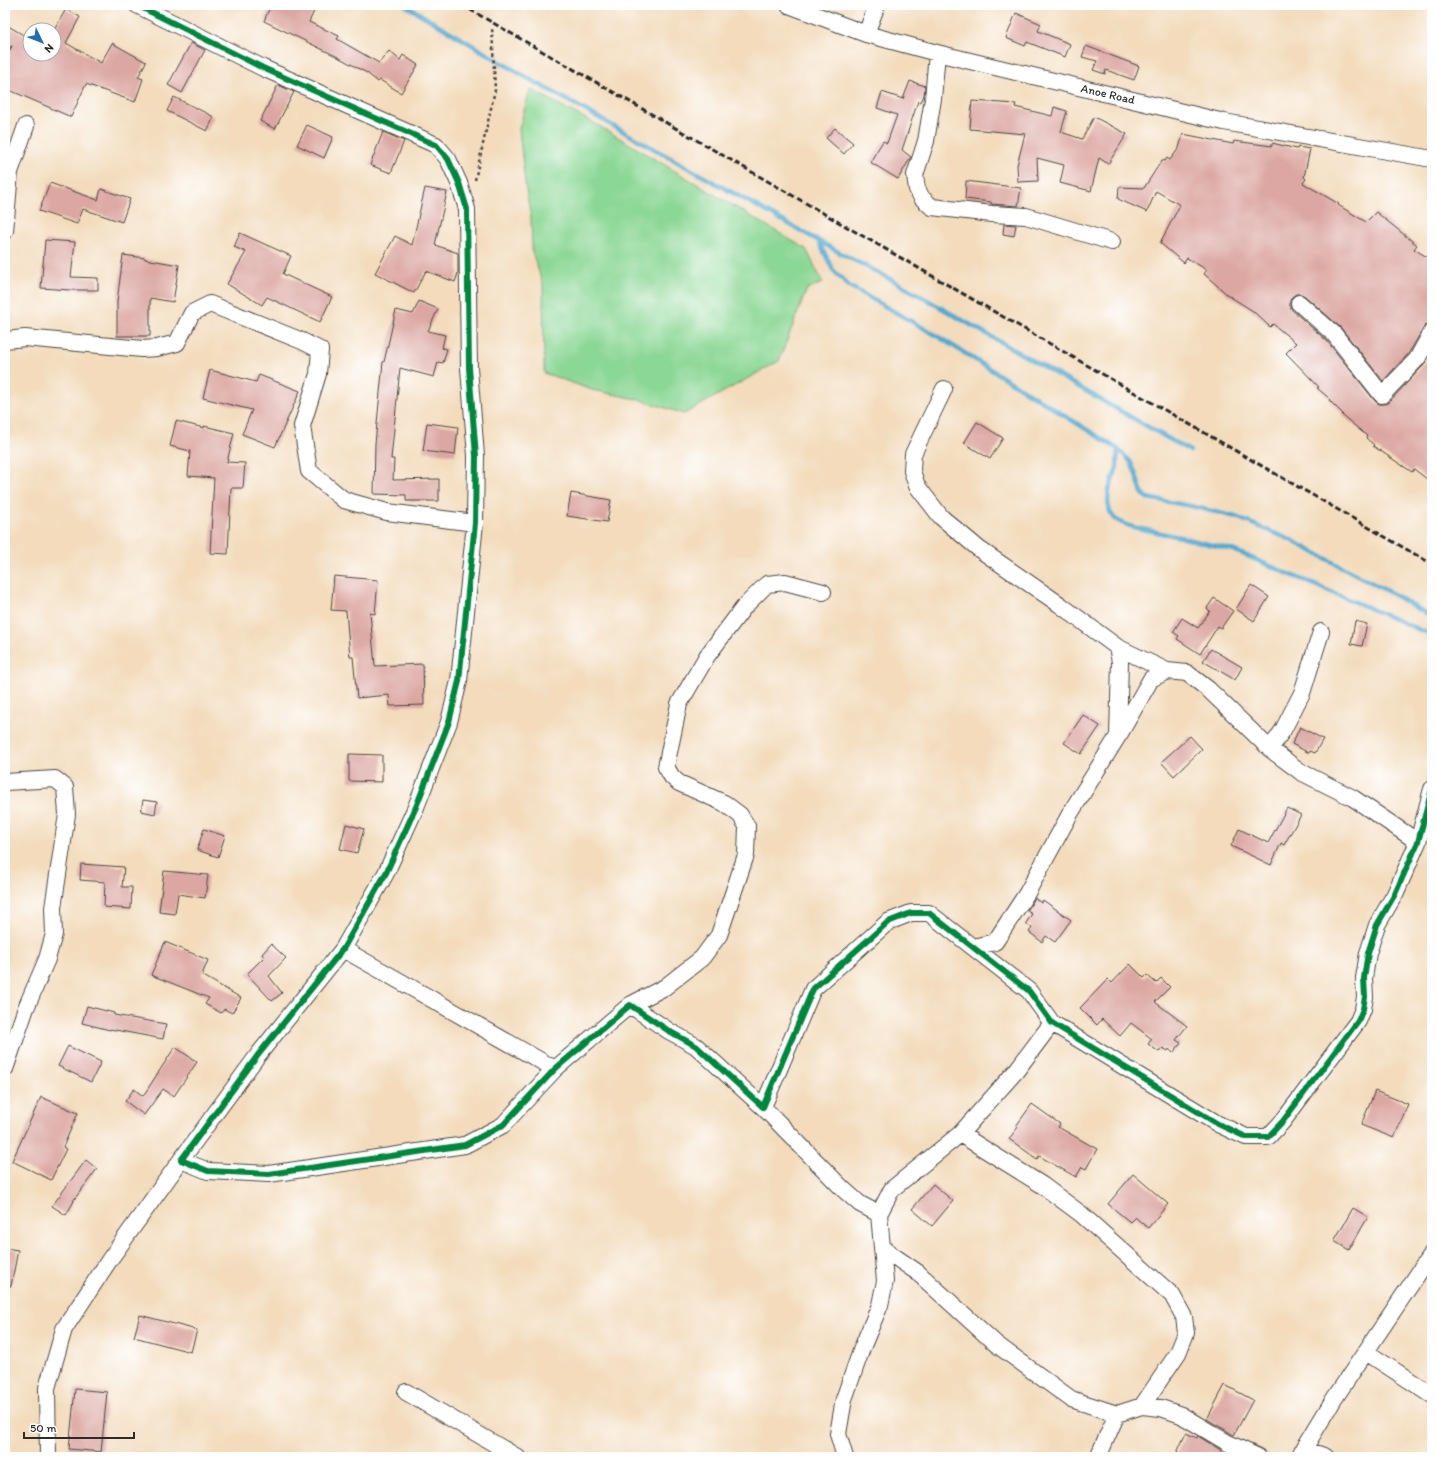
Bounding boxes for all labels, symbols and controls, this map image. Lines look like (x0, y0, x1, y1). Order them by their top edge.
north arrow (22, 22, 62, 62)
text: N (42, 41, 56, 56)
street label: Anoe Road (1080, 81, 1137, 107)
scale bar (24, 1414, 134, 1440)
text: 50 m (30, 1421, 56, 1435)

